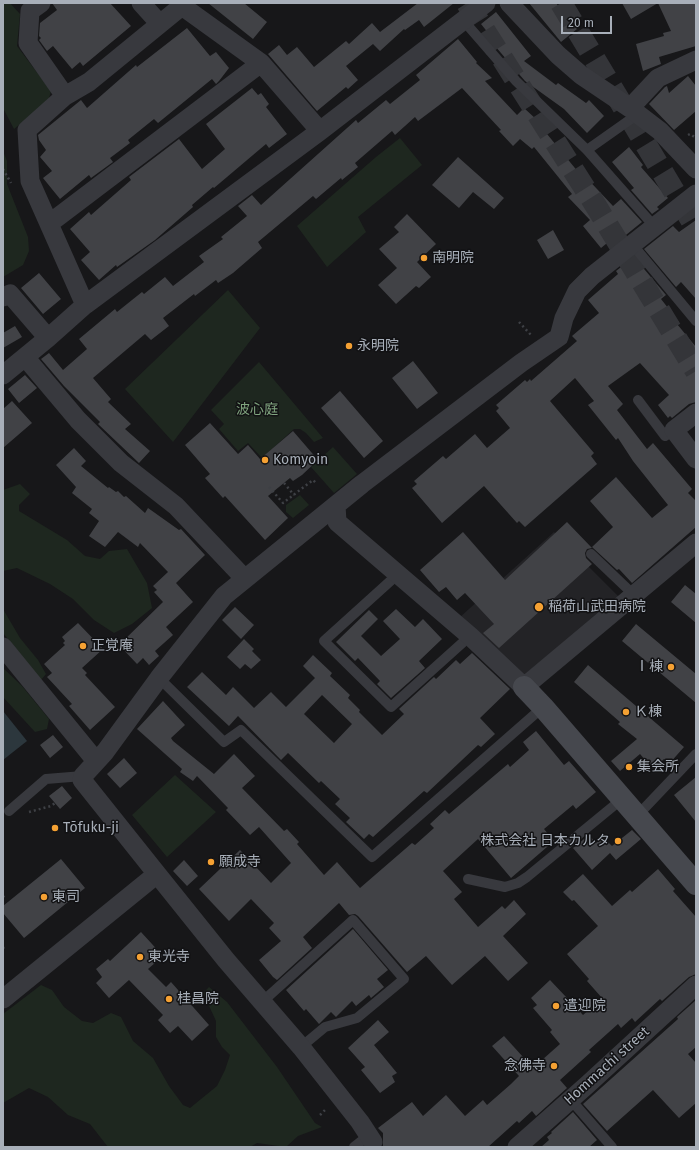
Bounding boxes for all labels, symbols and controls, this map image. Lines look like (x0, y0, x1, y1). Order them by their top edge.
scale bar (563, 8, 614, 34)
text: 20 m (568, 16, 594, 30)
place label: 南明院 (432, 250, 474, 266)
marker: 南明院 (419, 253, 429, 263)
place label: 永明院 (357, 338, 399, 354)
marker: 永明院 (344, 341, 354, 351)
park label: 波心庭 (236, 402, 278, 418)
place label: Komyoin (273, 452, 328, 468)
marker: Komyoin (260, 455, 270, 465)
place label: 稲荷山武田病院 (548, 599, 646, 615)
marker: 稲荷山武田病院 (533, 601, 545, 613)
place label: 正覚庵 (91, 638, 133, 654)
marker: 正覚庵 (78, 641, 88, 651)
place label: Ⅰ棟 (635, 659, 663, 675)
marker: Ⅰ棟 (666, 662, 676, 672)
place label: Ｋ棟 (634, 704, 662, 720)
marker: Ｋ棟 (621, 707, 631, 717)
place label: 集会所 (637, 759, 679, 775)
marker: 集会所 (624, 762, 634, 772)
place label: Tōfuku-ji (63, 820, 119, 836)
marker: Tōfuku-ji (50, 823, 60, 833)
place label: 株式会社 日本カルタ (480, 833, 610, 849)
marker: 株式会社 日本カルタ (613, 836, 623, 846)
place label: 願成寺 (219, 854, 261, 870)
marker: 願成寺 (206, 857, 216, 867)
place label: 東司 (52, 889, 80, 905)
marker: 東司 (39, 892, 49, 902)
place label: 東光寺 (148, 949, 190, 965)
marker: 東光寺 (135, 952, 145, 962)
place label: 桂昌院 (177, 991, 219, 1007)
marker: 桂昌院 (164, 994, 174, 1004)
place label: 遣迎院 (564, 998, 606, 1014)
marker: 遣迎院 (551, 1001, 561, 1011)
street label: Hommachi street (561, 1023, 653, 1109)
place label: 念佛寺 (504, 1058, 546, 1074)
marker: 念佛寺 (549, 1061, 559, 1071)

